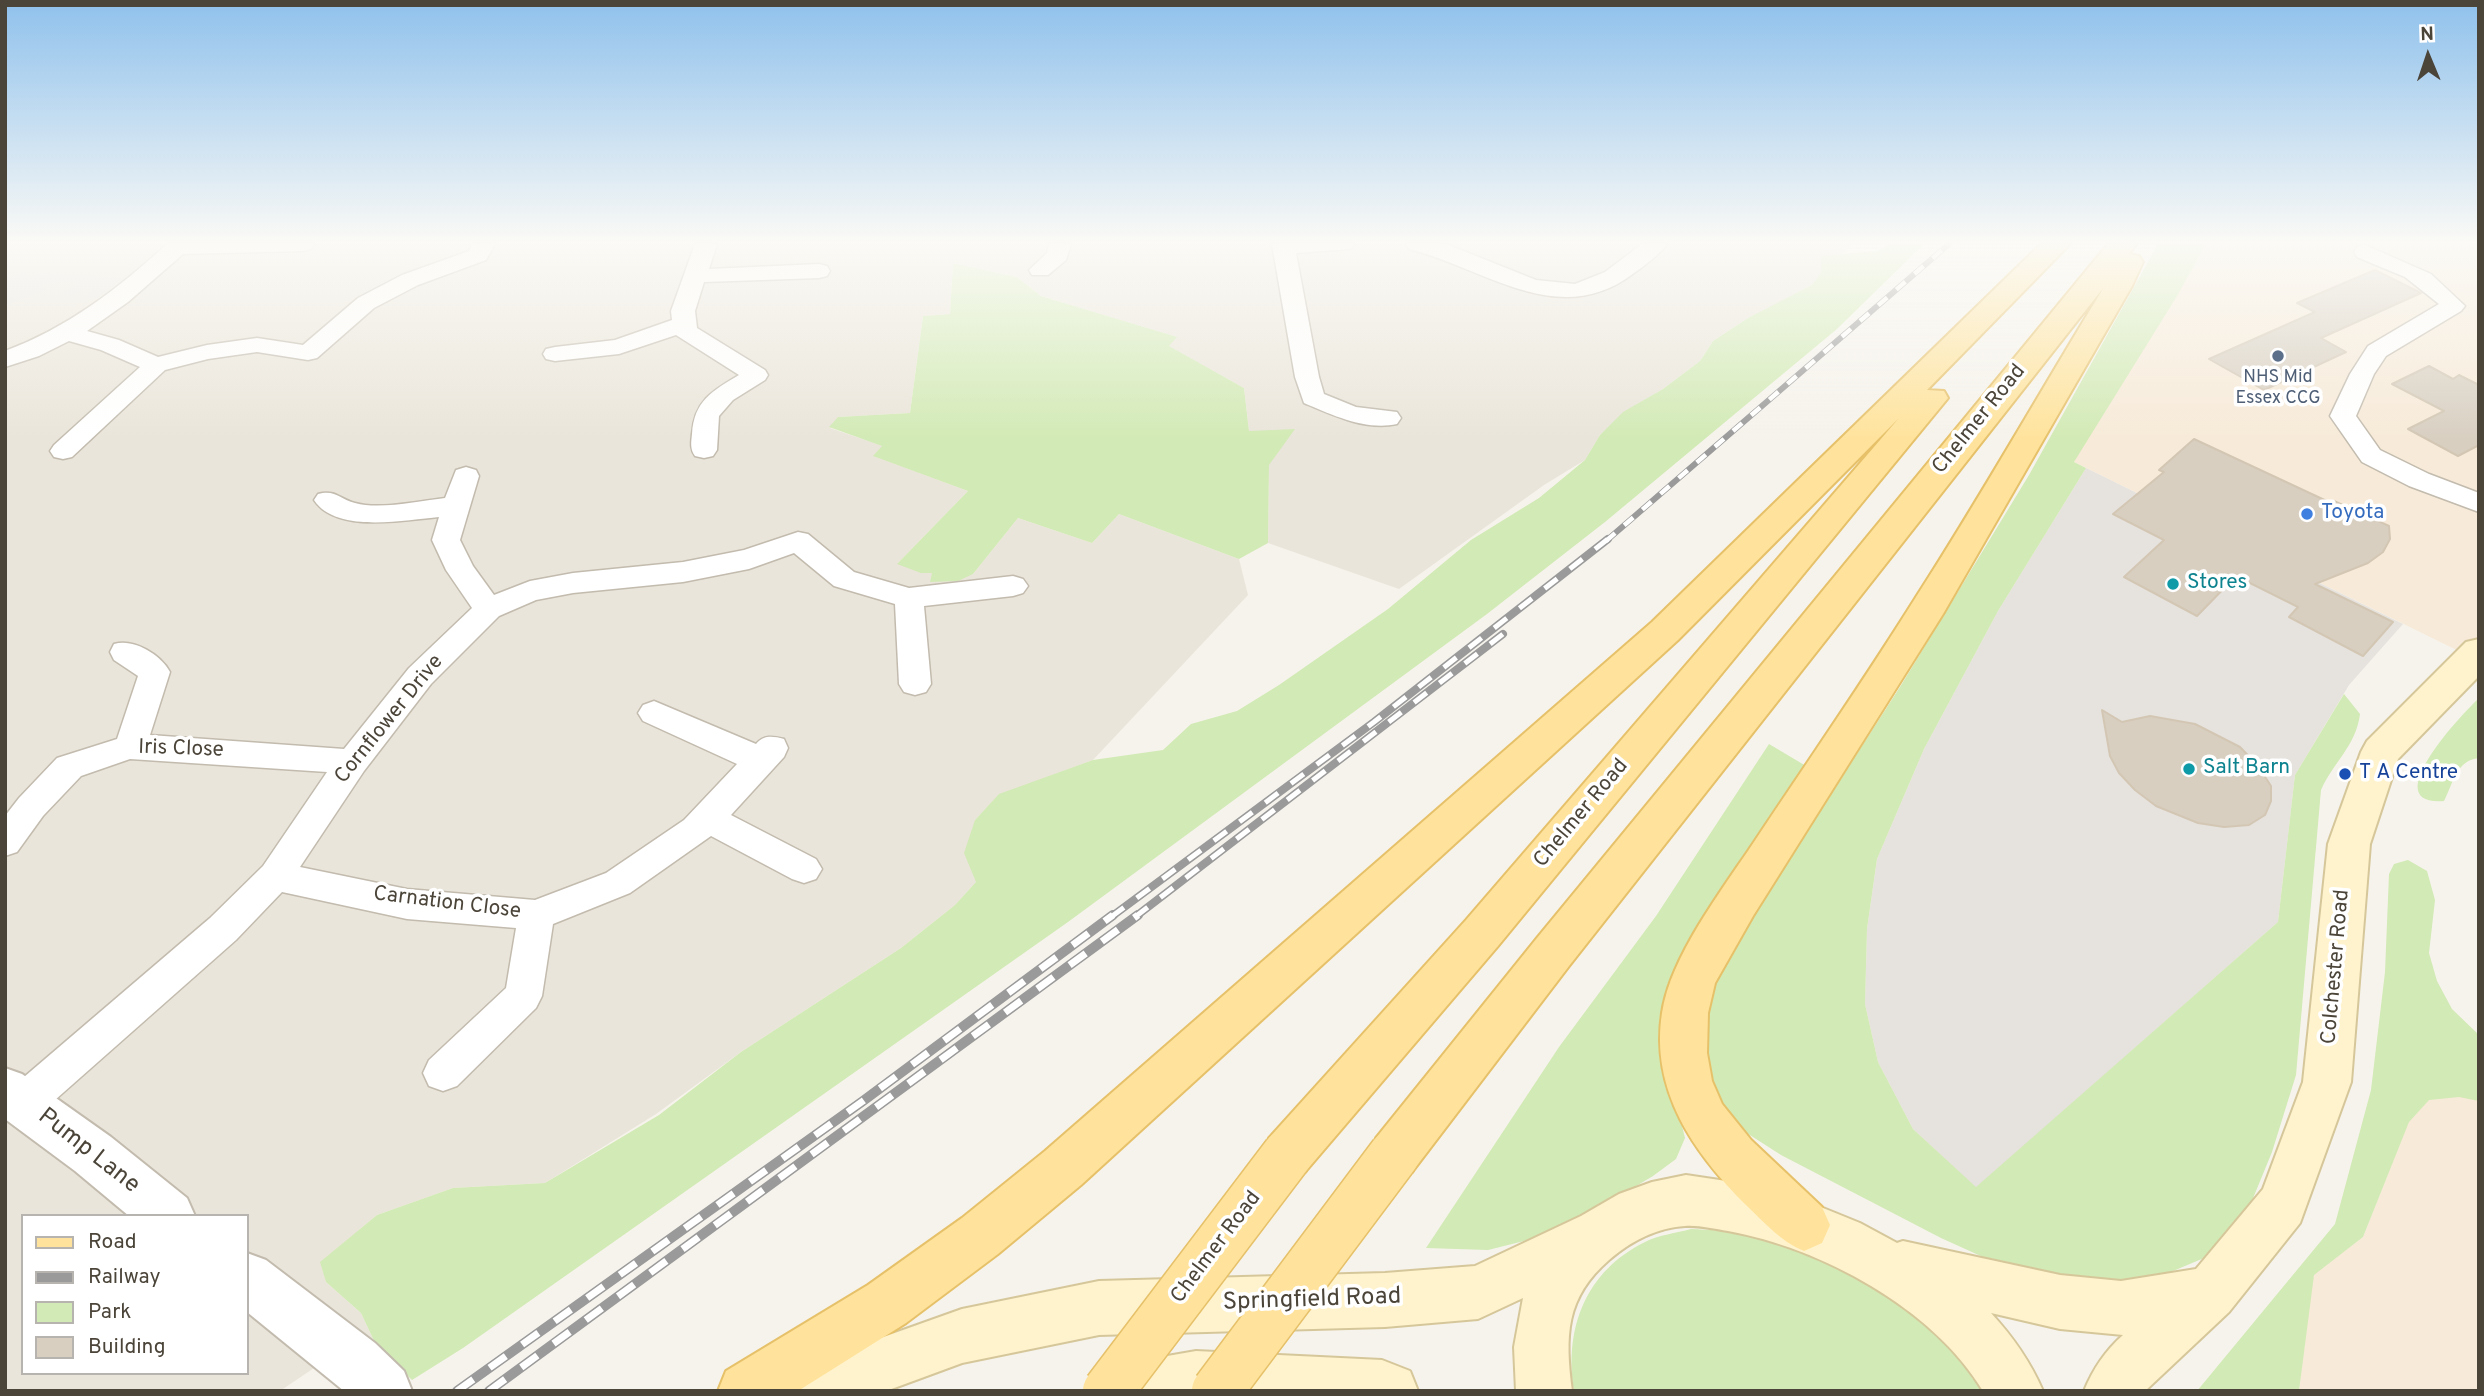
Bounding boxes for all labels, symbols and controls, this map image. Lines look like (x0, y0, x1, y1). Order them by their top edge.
north arrow (2393, 21, 2463, 91)
text: N (2420, 23, 2435, 47)
marker: NHS Mid Essex CCG (2270, 348, 2286, 364)
street label: Chelmer Road (1928, 360, 2032, 480)
place label: NHS Mid Essex CCG (2235, 367, 2321, 410)
place label: Toyota (2321, 501, 2384, 527)
marker: Toyota (2299, 506, 2315, 522)
place label: Stores (2187, 571, 2247, 597)
marker: Stores (2165, 576, 2181, 592)
street label: Cornflower Drive (330, 651, 450, 789)
street label: Iris Close (138, 736, 224, 764)
street label: Chelmer Road (1529, 755, 1635, 873)
place label: Salt Barn (2203, 756, 2290, 782)
marker: Salt Barn (2181, 761, 2197, 777)
place label: T A Centre (2359, 761, 2458, 787)
marker: T A Centre (2337, 766, 2353, 782)
street label: Carnation Close (372, 882, 522, 926)
street label: Colchester Road (2318, 889, 2356, 1045)
street label: Pump Lane (31, 1103, 145, 1201)
street label: Chelmer Road (1167, 1187, 1267, 1309)
legend (21, 1214, 248, 1375)
text: Road (88, 1229, 137, 1256)
text: Railway (88, 1264, 161, 1291)
street label: Springfield Road (1222, 1283, 1402, 1319)
text: Park (88, 1299, 131, 1326)
text: Building (88, 1334, 166, 1361)

